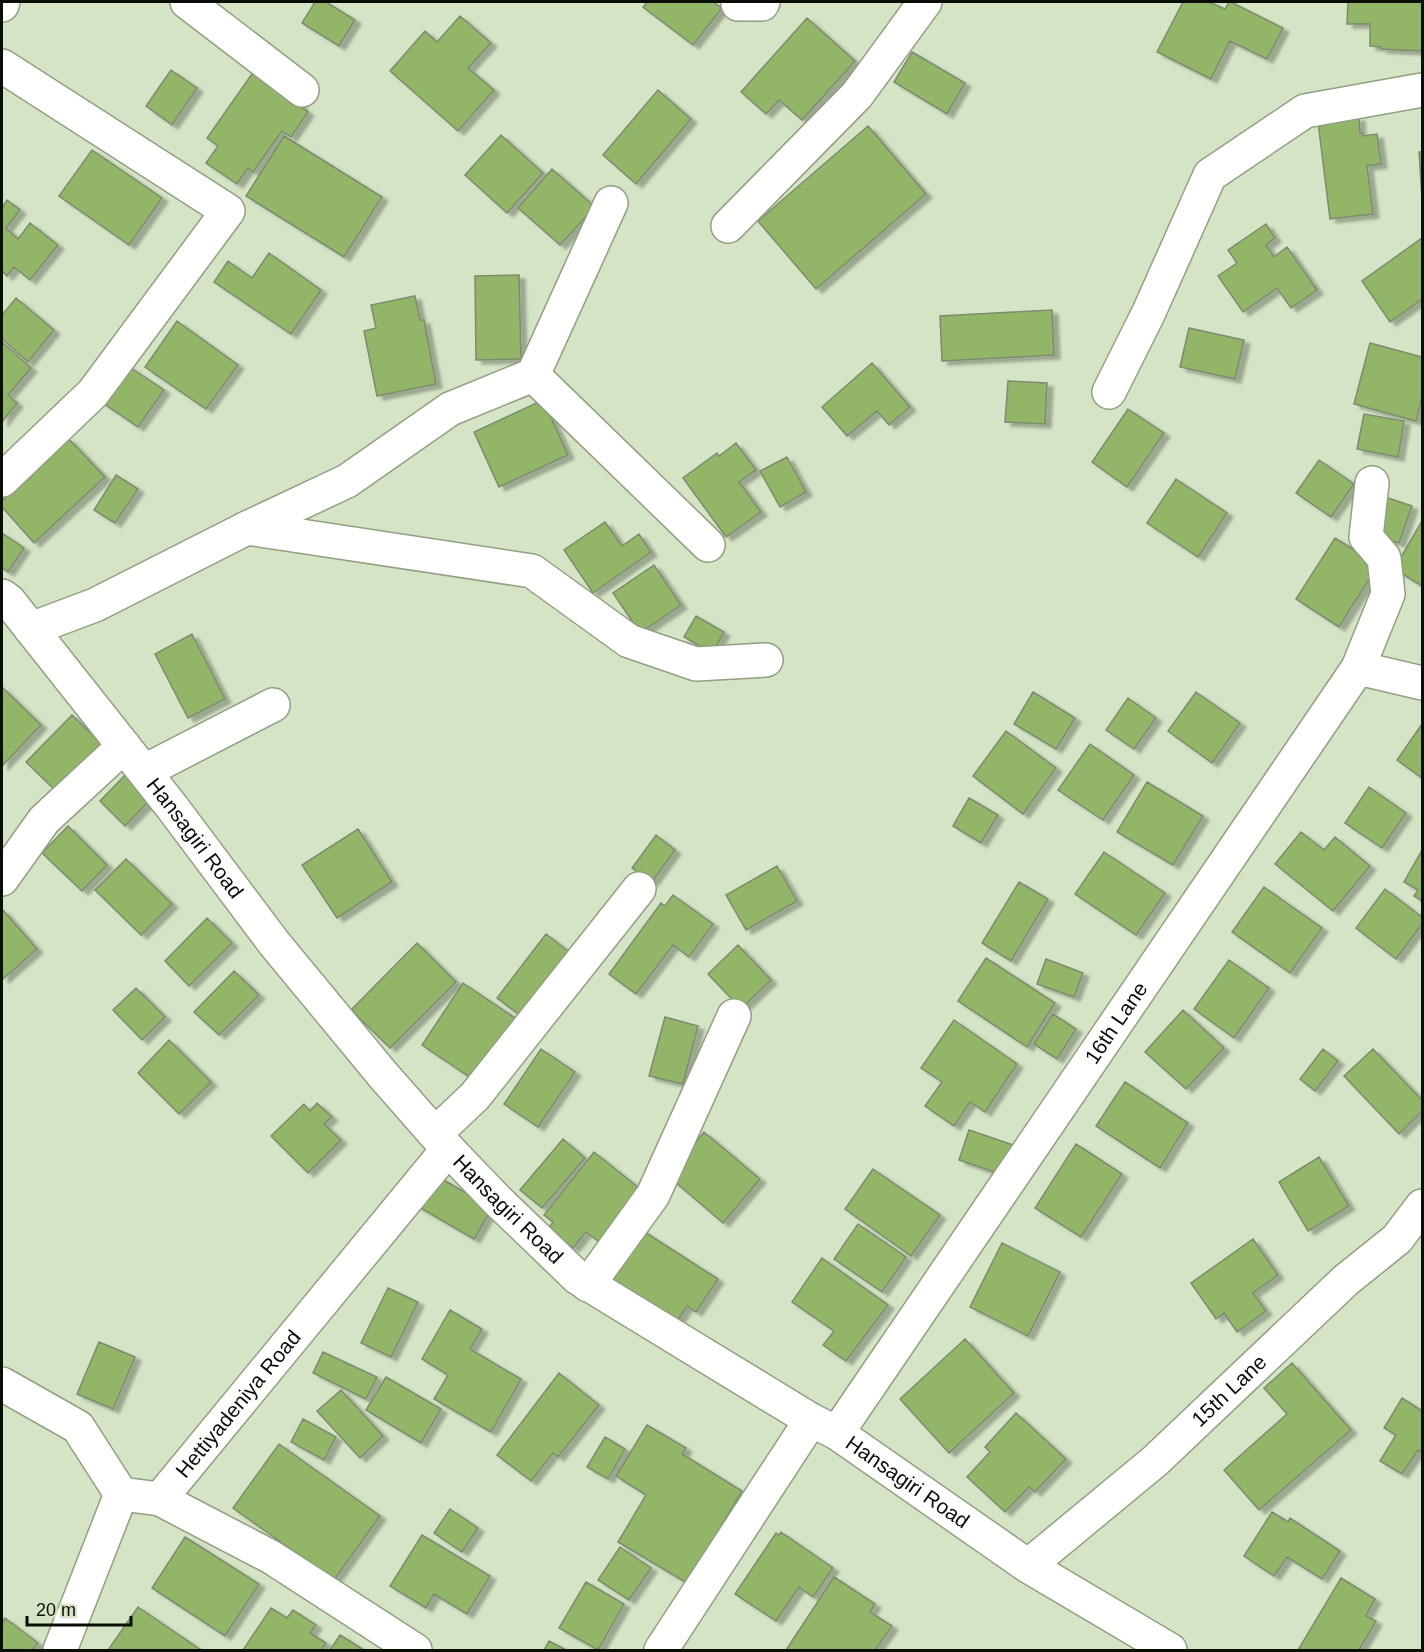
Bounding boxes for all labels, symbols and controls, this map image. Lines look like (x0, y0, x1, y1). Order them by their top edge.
street label: Hansagiri Road (142, 773, 248, 903)
street label: 16th Lane (1080, 978, 1152, 1068)
street label: Hansagiri Road (449, 1150, 568, 1268)
street label: Hettiyadeniya Road (171, 1325, 305, 1482)
street label: 15th Lane (1187, 1350, 1271, 1431)
street label: Hansagiri Road (842, 1431, 974, 1533)
scale bar (27, 1589, 130, 1627)
text: 20 m (36, 1600, 76, 1620)

